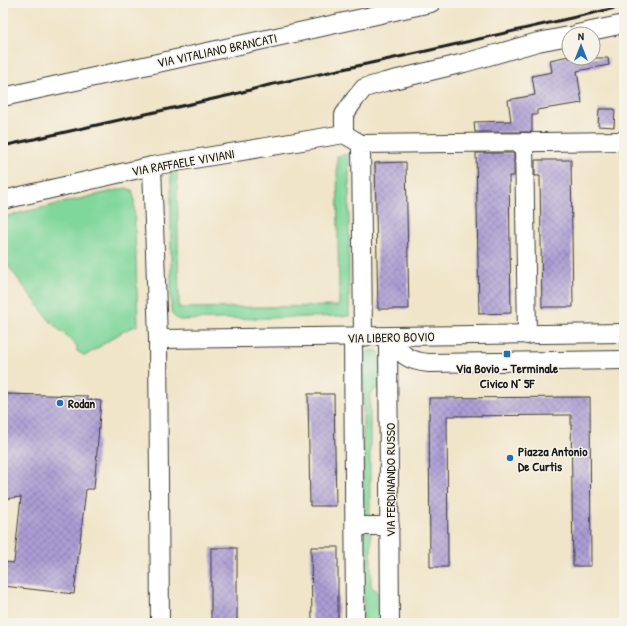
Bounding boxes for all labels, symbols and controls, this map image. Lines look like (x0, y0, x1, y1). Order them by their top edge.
north arrow (561, 26, 601, 66)
street label: VIA VITALIANO BRANCATI (155, 28, 279, 72)
text: N (578, 29, 584, 43)
street label: VIA RAFFAELE VIVIANI (130, 144, 236, 180)
street label: VIA LIBERO BOVIO (347, 327, 435, 347)
marker: Via Bovio - Terminale Civico N° 5F (502, 349, 512, 359)
place label: Via Bovio - Terminale Civico N° 5F (456, 359, 559, 392)
place label: Rodan (68, 394, 95, 412)
marker: Rodan (55, 398, 65, 408)
street label: VIA FERDINANDO RUSSO (381, 423, 399, 537)
place label: Piazza Antonio De Curtis (518, 442, 588, 475)
marker: Piazza Antonio De Curtis (505, 453, 515, 463)

